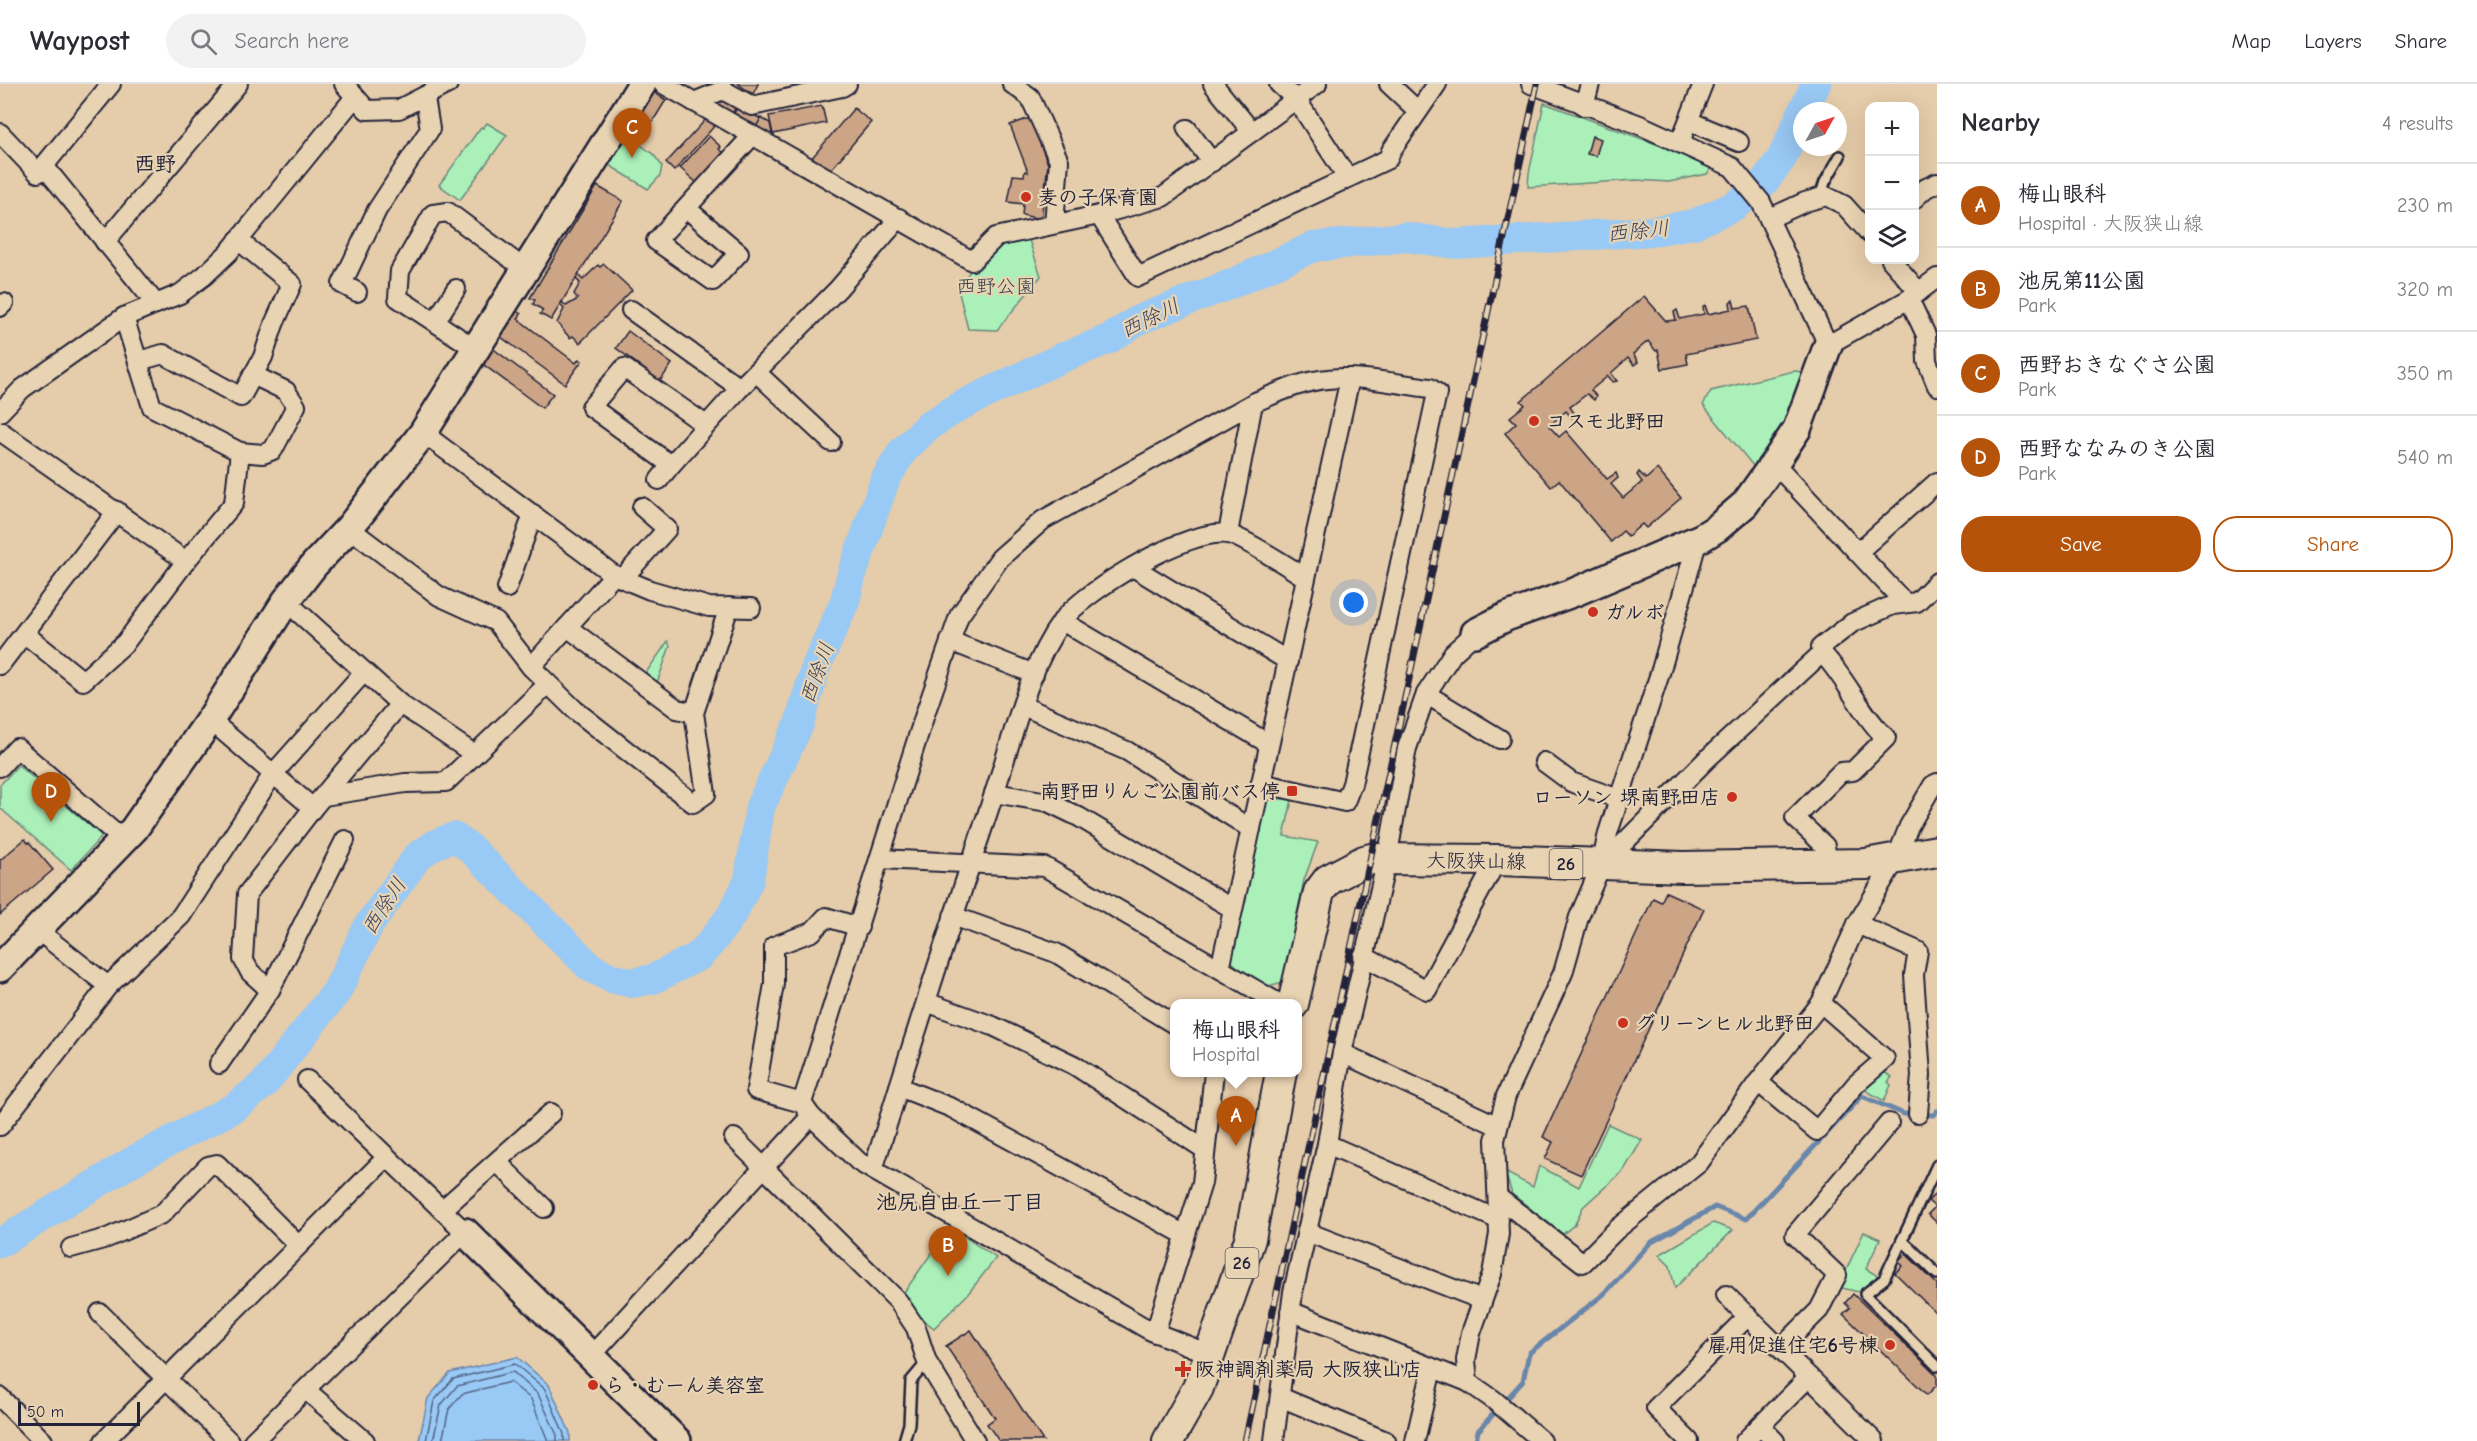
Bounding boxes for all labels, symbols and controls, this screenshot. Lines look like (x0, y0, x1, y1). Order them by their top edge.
search box (166, 14, 586, 68)
text: Waypost (30, 25, 130, 57)
icon: search (187, 25, 220, 58)
text: Search here (235, 28, 349, 54)
text: Map (2232, 29, 2271, 53)
text: Layers (2304, 29, 2362, 53)
text: Share (2395, 29, 2447, 53)
north arrow (1793, 102, 1847, 156)
map controls (1865, 102, 1919, 264)
button: + (1865, 102, 1919, 156)
text: Nearby (1961, 108, 2040, 138)
pin: C (612, 109, 652, 158)
text: 4 results (2382, 112, 2453, 135)
district label: 西野 (134, 152, 176, 176)
button: − (1865, 156, 1919, 210)
text: 梅山眼科 (2018, 181, 2106, 207)
place label: 麦の子保育園 (1038, 186, 1158, 209)
marker: 麦の子保育園 (1019, 190, 1033, 204)
text: A (1975, 194, 1986, 217)
text: 230 m (2397, 194, 2453, 217)
button: layers (1865, 210, 1919, 264)
text: Hospital · 大阪狭山線 (2018, 212, 2203, 235)
water label: 西除川 (1605, 216, 1671, 246)
text: 池尻第11公園 (2018, 268, 2145, 294)
park label: 西野公園 (956, 275, 1036, 298)
text: B (1974, 278, 1987, 301)
text: 320 m (2397, 278, 2453, 301)
water label: 西除川 (1116, 293, 1184, 343)
text: Park (2018, 294, 2056, 317)
text: 西野おきなぐさ公園 (2018, 352, 2216, 378)
text: C (1974, 362, 1987, 385)
text: 350 m (2397, 362, 2453, 385)
text: Park (2018, 378, 2056, 401)
place label: コスモ北野田 (1546, 410, 1665, 433)
marker: コスモ北野田 (1527, 414, 1541, 428)
text: 西野ななみのき公園 (2018, 436, 2216, 462)
text: D (1974, 446, 1987, 469)
text: 540 m (2397, 446, 2453, 469)
text: Park (2018, 462, 2056, 485)
button: Save (1961, 516, 2201, 572)
button: Share (2213, 516, 2453, 572)
your location (1339, 588, 1368, 617)
place label: ガルボ (1605, 601, 1665, 624)
marker: ガルボ (1586, 605, 1600, 619)
water label: 西除川 (795, 639, 839, 707)
pin: D (32, 772, 70, 822)
place label: 南野田りんご公園前バス停 (1040, 780, 1280, 803)
marker: 南野田りんご公園前バス停 (1285, 784, 1299, 798)
place label: ローソン 堺南野田店 (1533, 786, 1720, 809)
marker: ローソン 堺南野田店 (1725, 790, 1739, 804)
street label: 大阪狭山線 (1426, 849, 1526, 873)
road number: 26 (1550, 849, 1582, 879)
water label: 西除川 (357, 873, 411, 939)
popup (1170, 999, 1302, 1077)
place label: グリーンヒル北野田 (1635, 1012, 1814, 1035)
marker: グリーンヒル北野田 (1616, 1016, 1630, 1030)
text: 梅山眼科 (1192, 1017, 1280, 1043)
text: Hospital (1192, 1043, 1260, 1066)
pin: A (1216, 1096, 1256, 1146)
district label: 池尻自由丘一丁目 (876, 1190, 1044, 1214)
pin: B (928, 1226, 968, 1276)
road number: 26 (1226, 1248, 1258, 1278)
place label: 雇用促進住宅6号棟 (1708, 1334, 1879, 1357)
marker: 雇用促進住宅6号棟 (1883, 1338, 1897, 1352)
place label: 阪神調剤薬局 大阪狭山店 (1195, 1358, 1422, 1381)
marker: 阪神調剤薬局 大阪狭山店 (1176, 1362, 1190, 1376)
place label: ら・むーん美容室 (605, 1374, 765, 1397)
marker: ら・むーん美容室 (586, 1378, 600, 1392)
scale bar (18, 1399, 140, 1426)
text: 50 m (27, 1403, 64, 1421)

